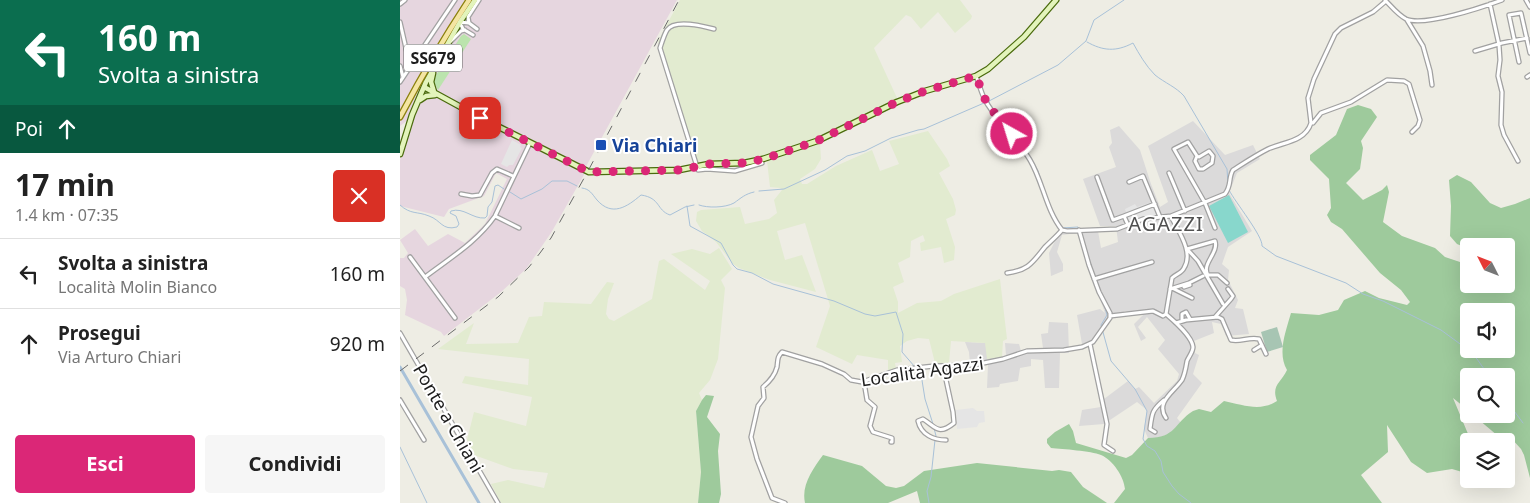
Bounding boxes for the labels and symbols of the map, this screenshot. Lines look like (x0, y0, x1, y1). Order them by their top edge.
road number: SS679 (404, 44, 462, 72)
pin (459, 97, 501, 139)
position arrow (985, 107, 1037, 159)
place label: Via Chiari (612, 133, 697, 157)
marker: Via Chiari (594, 138, 608, 152)
district label: AGAZZI (1128, 210, 1204, 237)
north arrow (1460, 238, 1515, 292)
street label: Località Agazzi (859, 350, 985, 392)
street label: Ponte a Chiani (408, 359, 490, 477)

